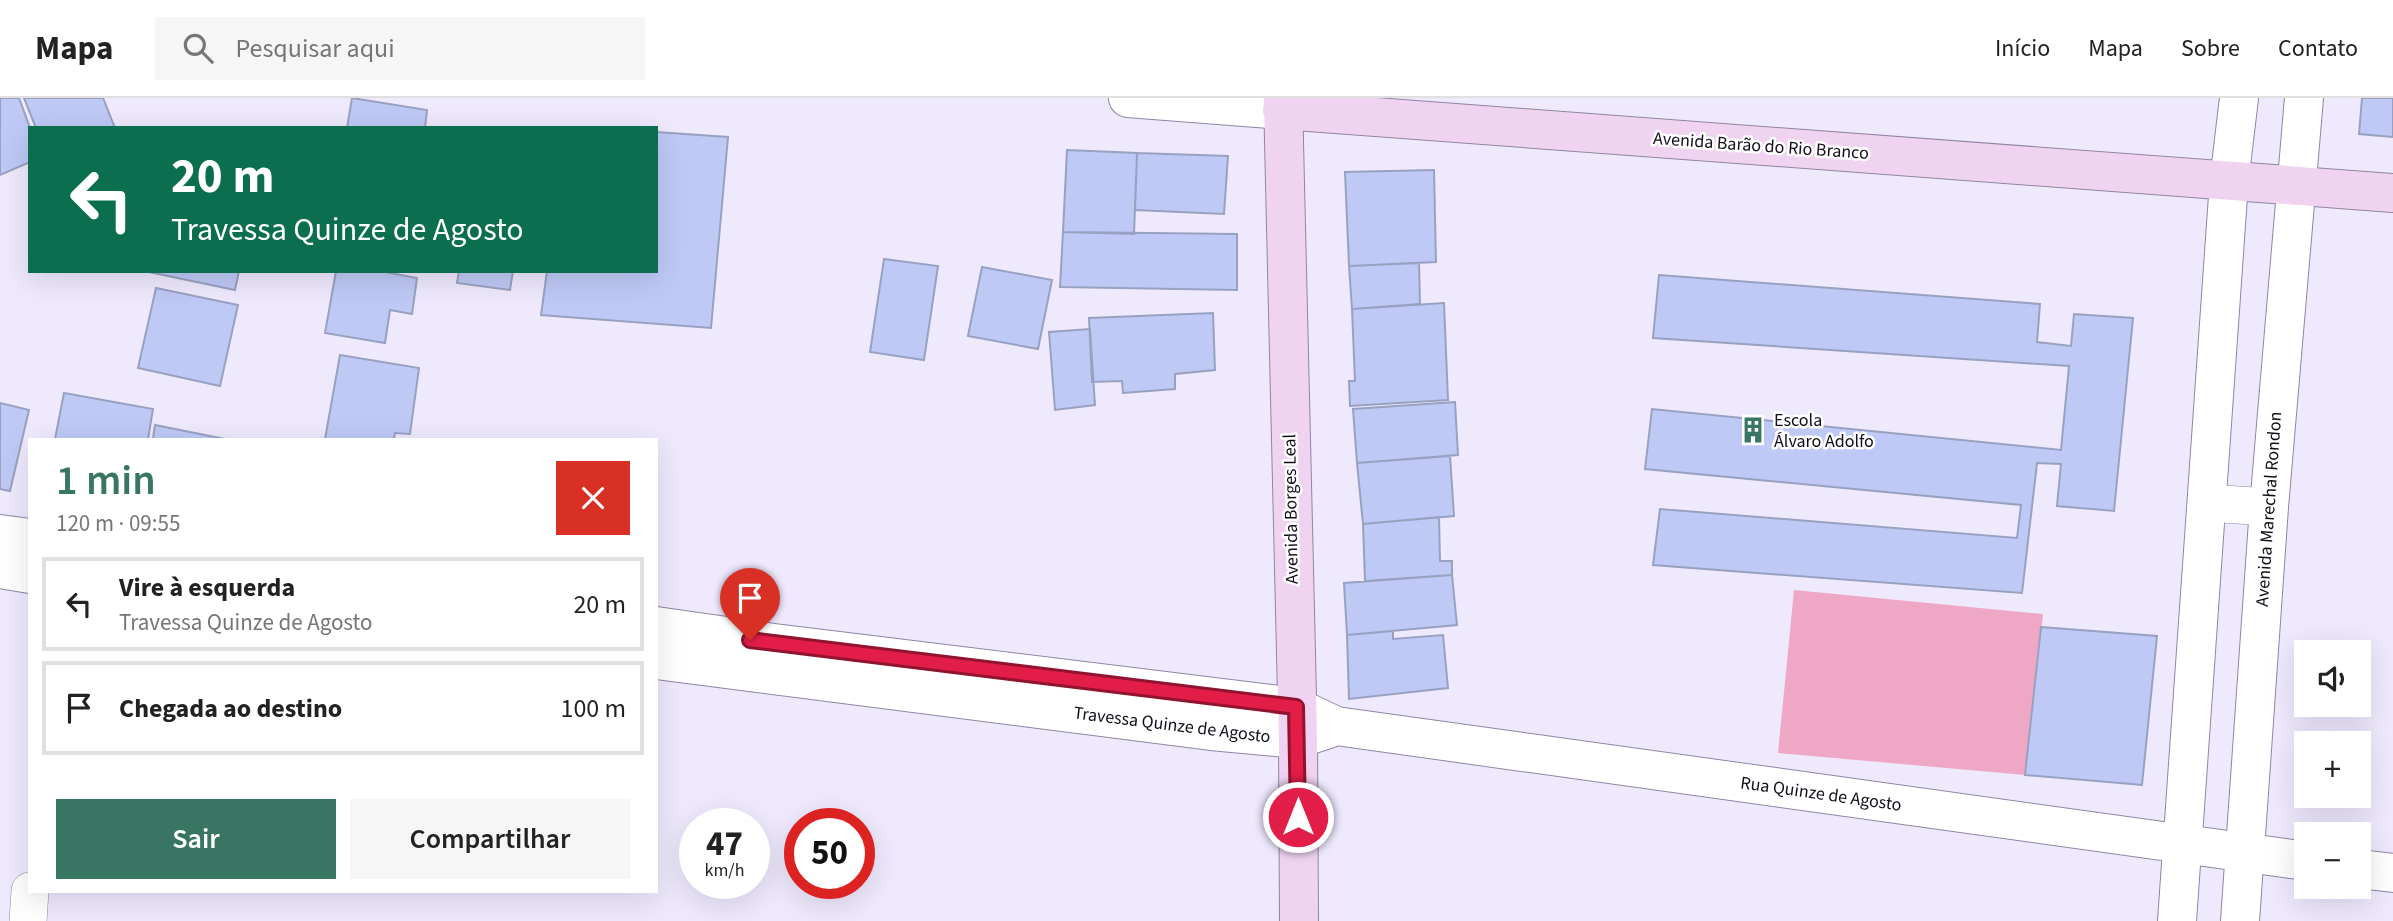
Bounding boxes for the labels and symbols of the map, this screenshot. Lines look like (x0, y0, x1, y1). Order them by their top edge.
street label: Avenida Barão do Rio Branco (1652, 126, 1870, 166)
place label: Escola Álvaro Adolfo (1774, 408, 1874, 454)
street label: Avenida Marechal Rondon (2250, 411, 2288, 607)
building icon: Escola Álvaro Adolfo (1738, 415, 1768, 445)
street label: Avenida Borges Leal (1277, 434, 1305, 584)
pin (720, 568, 780, 640)
street label: Travessa Quinze de Agosto (1072, 701, 1272, 749)
street label: Rua Quinze de Agosto (1739, 770, 1903, 818)
position arrow (1261, 780, 1335, 854)
speed limit sign: 50 (784, 808, 875, 899)

